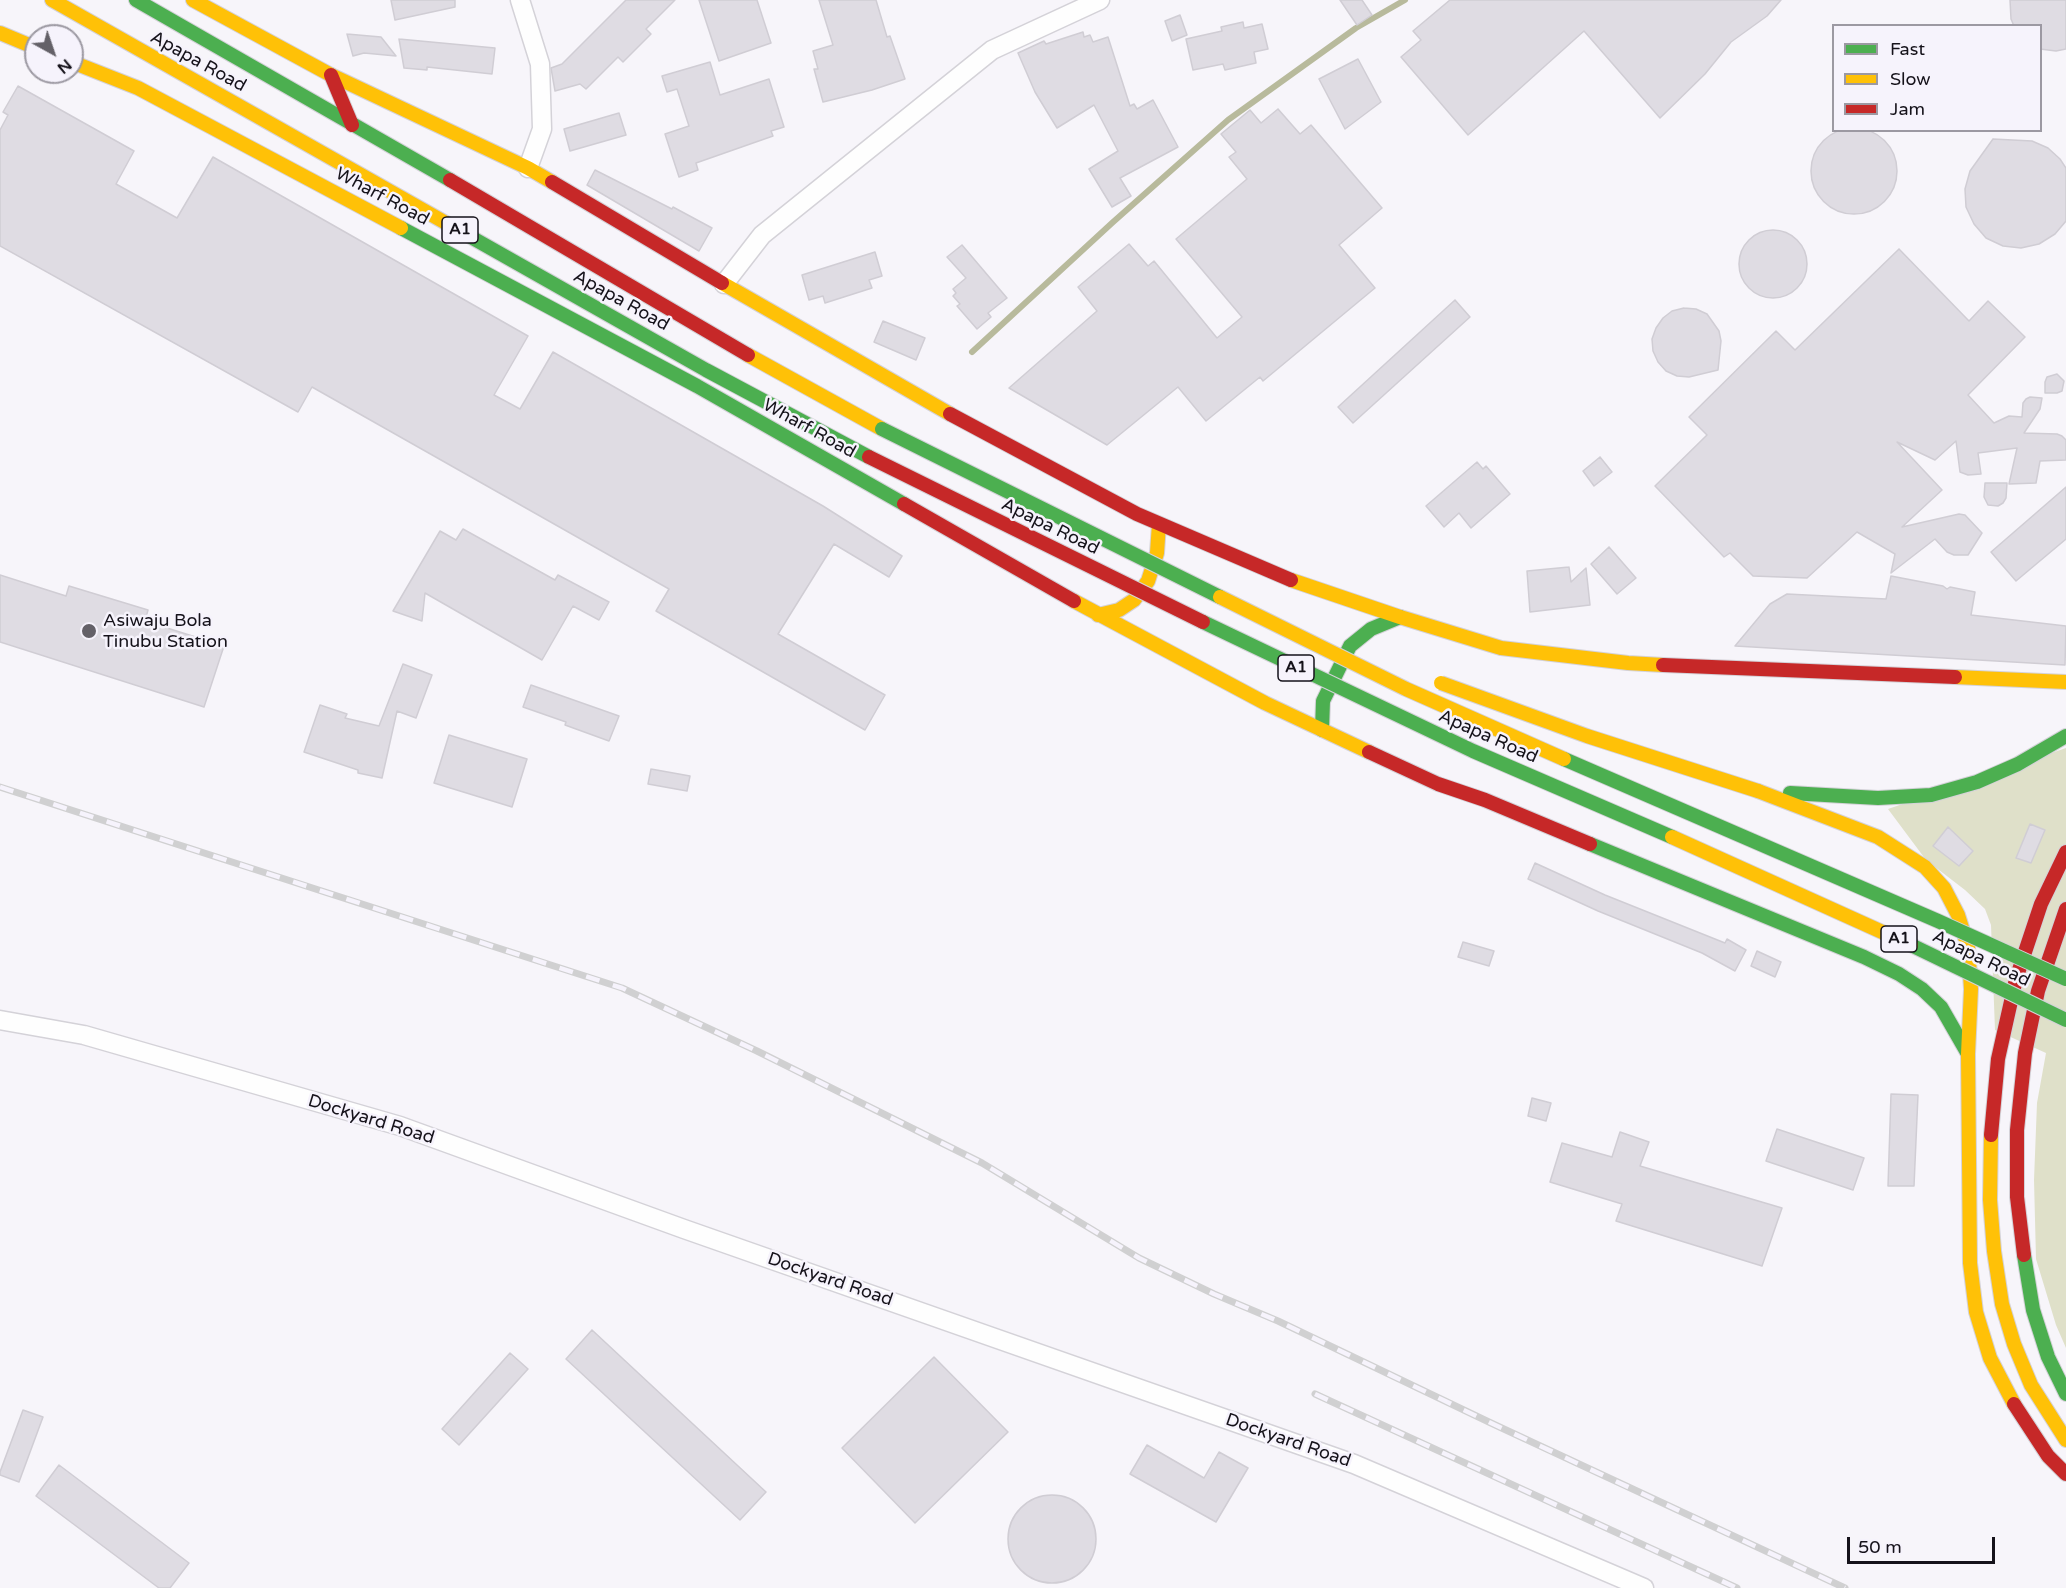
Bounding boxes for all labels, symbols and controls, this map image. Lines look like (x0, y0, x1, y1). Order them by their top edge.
north arrow (24, 24, 84, 84)
legend (1832, 24, 2042, 132)
street label: Apapa Road (146, 27, 250, 97)
text: Fast (1890, 38, 1925, 60)
text: N (53, 54, 76, 78)
text: Slow (1890, 68, 1931, 90)
text: Jam (1890, 98, 1925, 120)
street label: Wharf Road (331, 163, 433, 231)
road number: A1 (442, 217, 478, 243)
street label: Apapa Road (569, 266, 673, 336)
street label: Wharf Road (759, 395, 859, 463)
street label: Apapa Road (998, 494, 1102, 560)
place label: Asiwaju Bola Tinubu Station (103, 610, 228, 652)
marker: Asiwaju Bola Tinubu Station (80, 622, 98, 640)
road number: A1 (1278, 655, 1314, 681)
street label: Apapa Road (1435, 706, 1541, 768)
road number: A1 (1881, 926, 1917, 952)
street label: Apapa Road (1929, 926, 2033, 992)
street label: Dockyard Road (305, 1091, 437, 1149)
street label: Dockyard Road (765, 1248, 895, 1312)
street label: Dockyard Road (1223, 1409, 1353, 1473)
scale bar (1850, 1525, 1998, 1563)
text: 50 m (1858, 1536, 1902, 1558)

